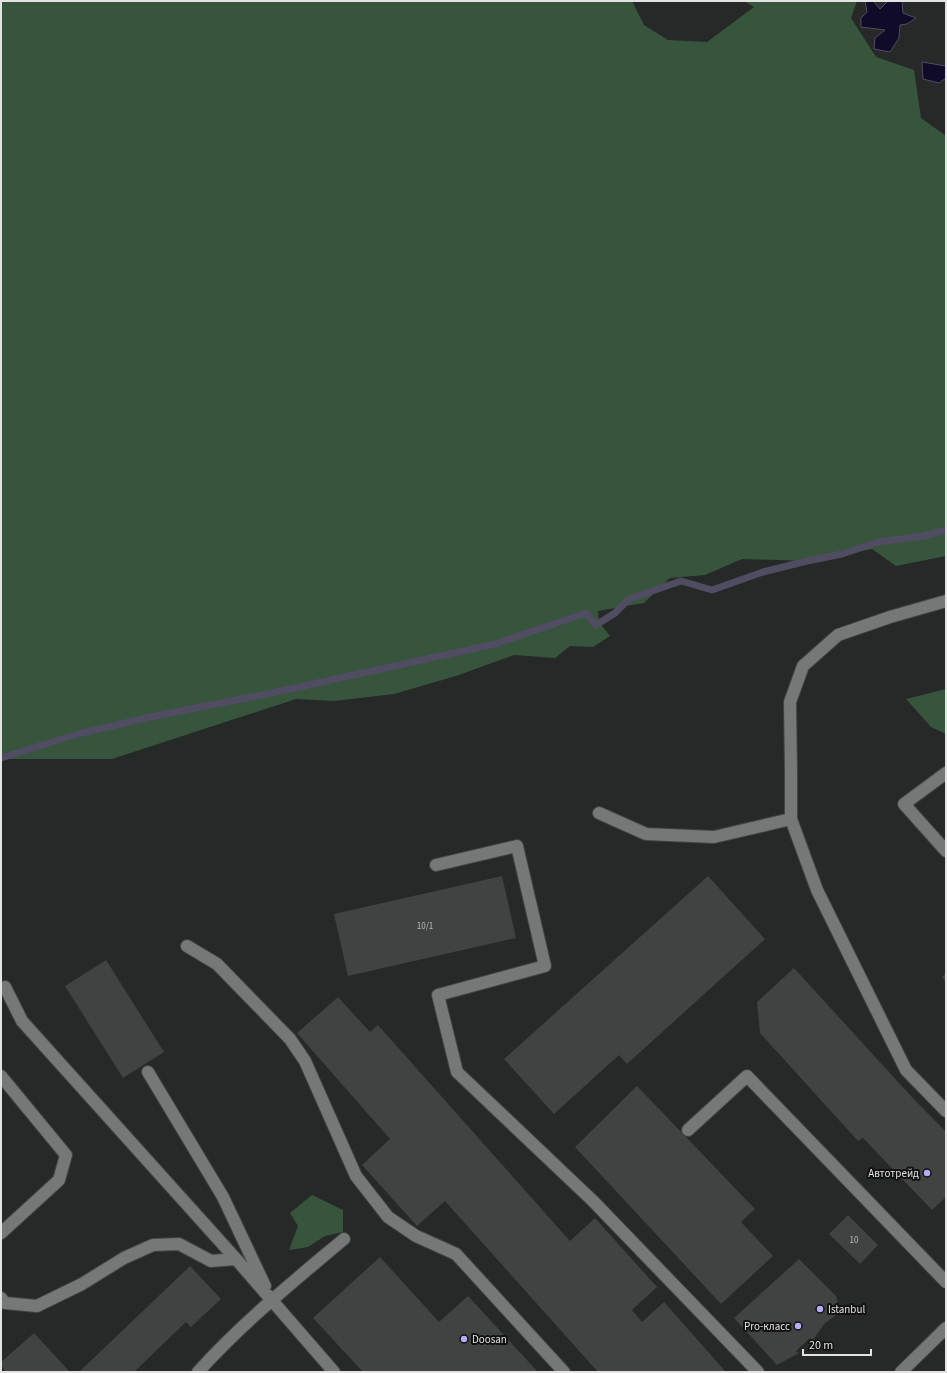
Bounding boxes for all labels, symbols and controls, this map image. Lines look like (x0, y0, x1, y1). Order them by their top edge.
house number: 10/1 (417, 920, 433, 933)
place label: Автотрейд (868, 1166, 919, 1181)
marker: Автотрейд (922, 1168, 932, 1178)
house number: 10 (850, 1234, 859, 1247)
place label: Istanbul (828, 1302, 865, 1317)
marker: Istanbul (815, 1304, 825, 1314)
place label: Pro-класс (744, 1319, 790, 1334)
marker: Pro-класс (793, 1321, 803, 1331)
scale bar (803, 1331, 871, 1357)
place label: Doosan (472, 1332, 507, 1347)
marker: Doosan (459, 1334, 469, 1344)
text: 20 m (809, 1337, 833, 1354)

